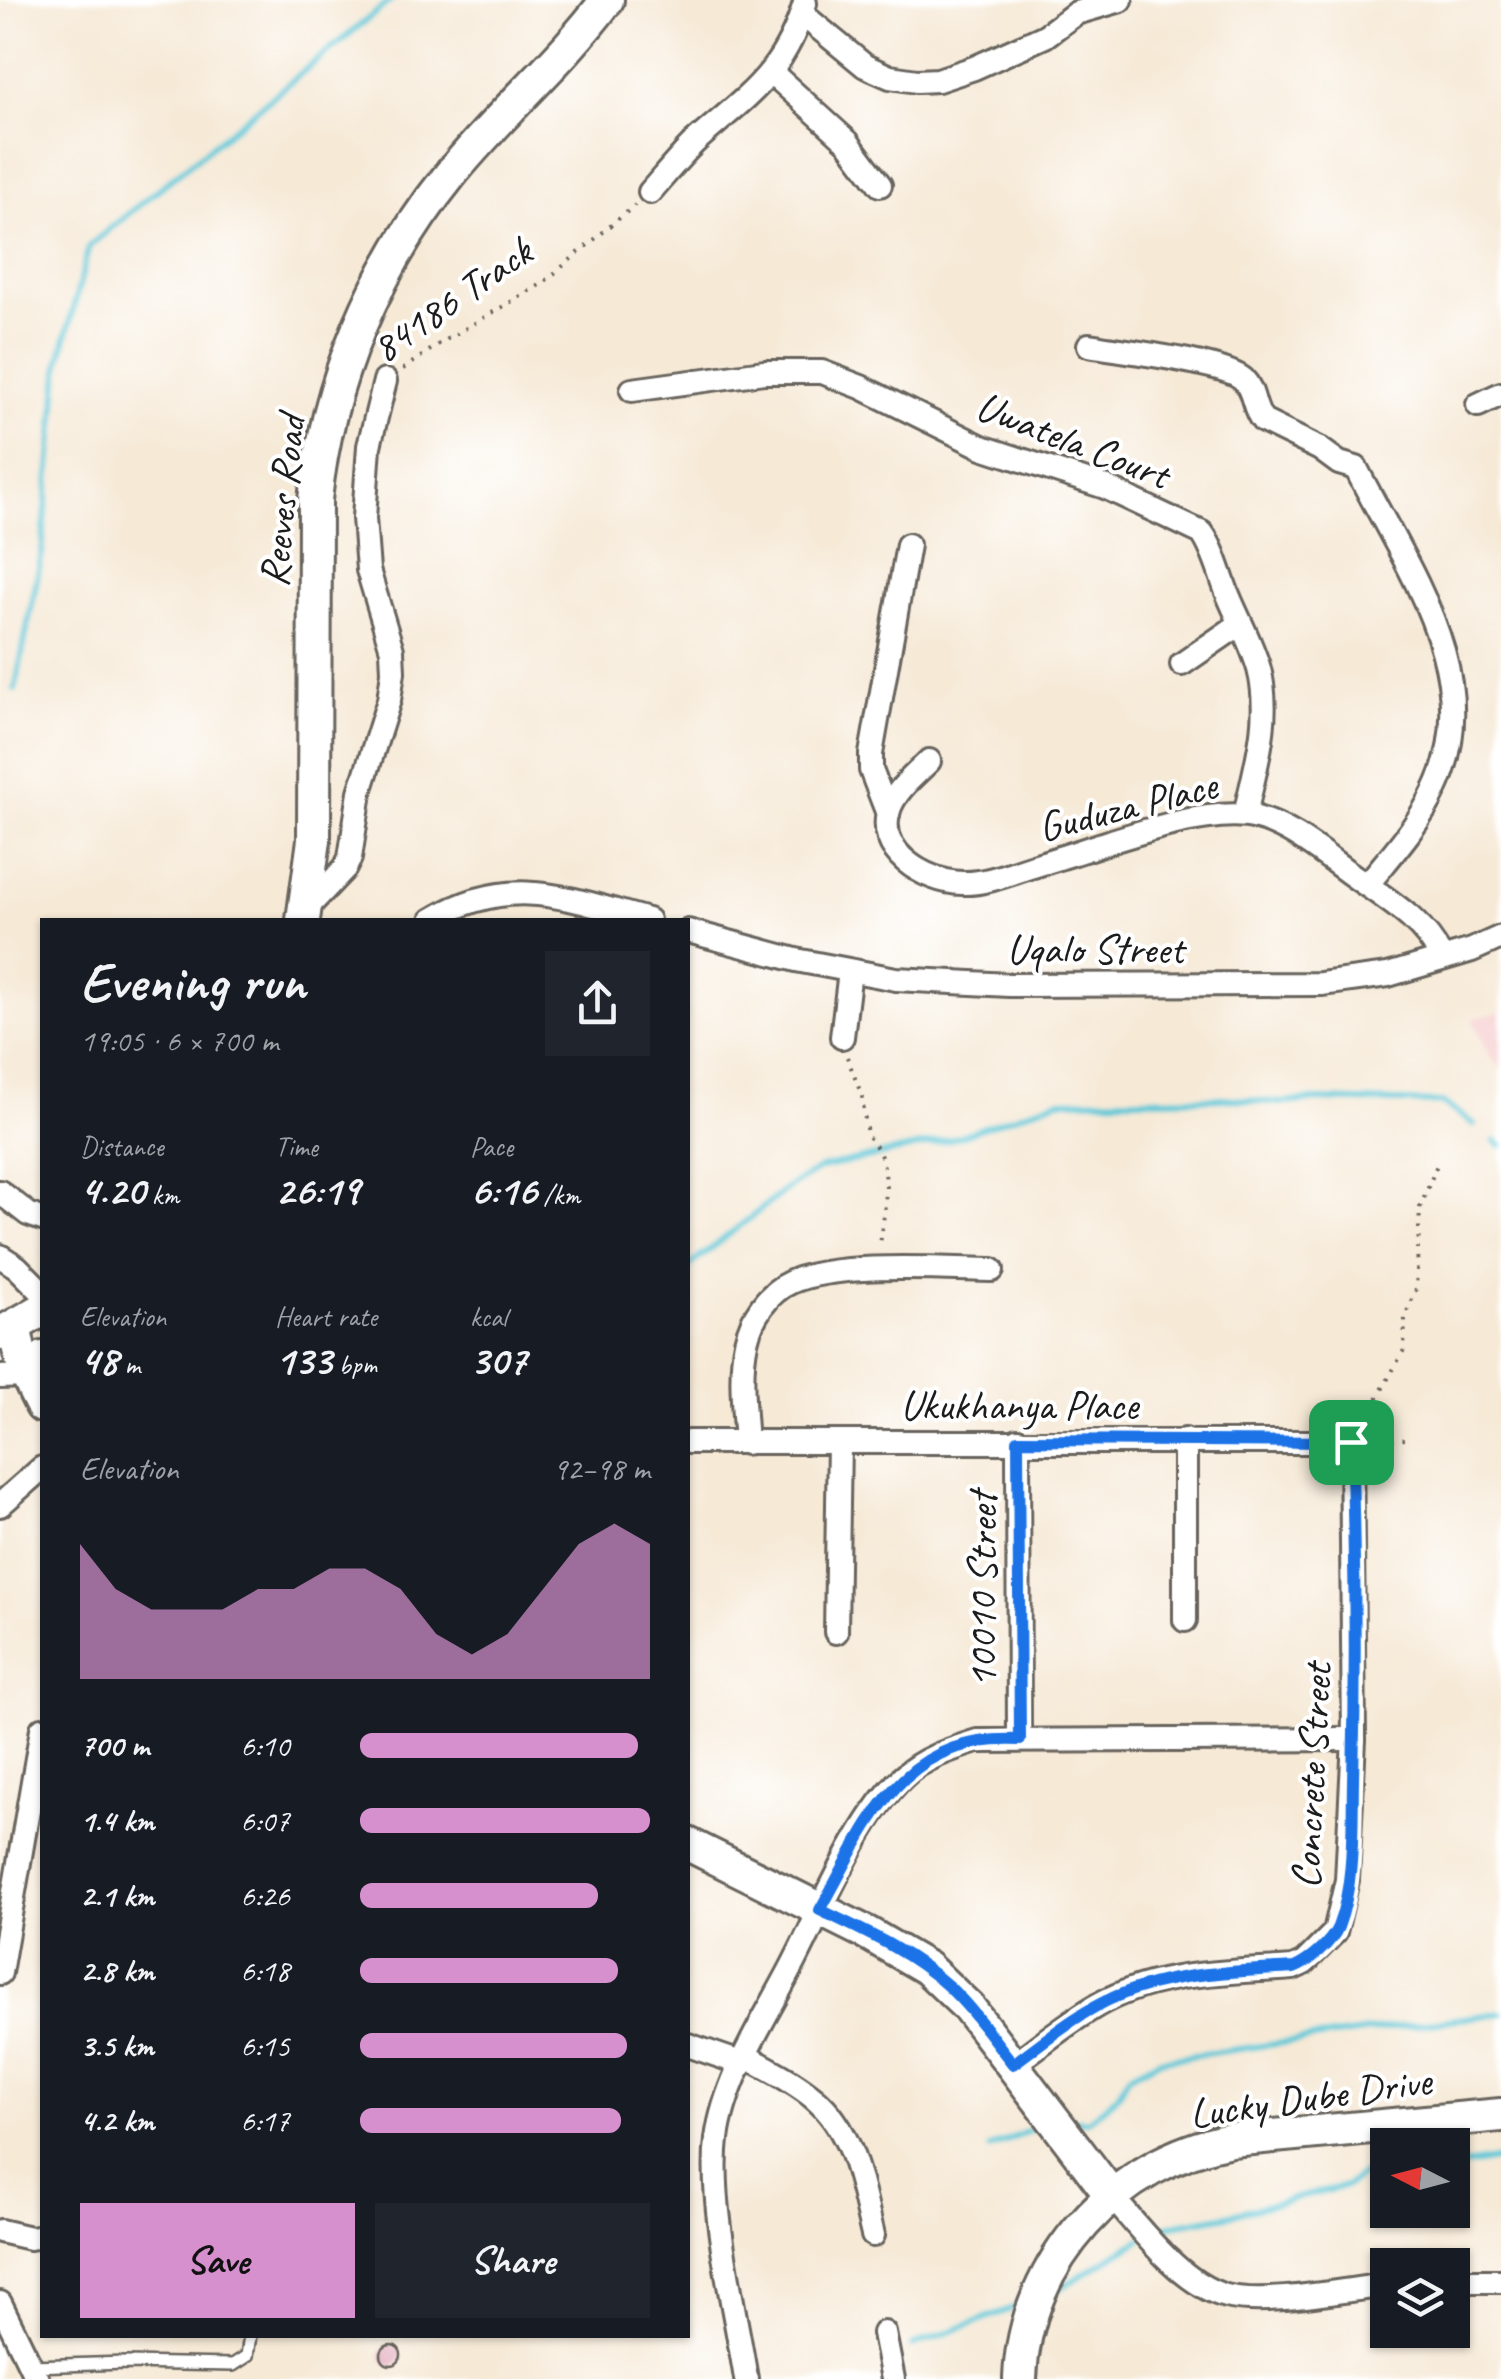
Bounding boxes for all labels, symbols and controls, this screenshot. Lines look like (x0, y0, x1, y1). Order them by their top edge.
street label: 84186 Track (361, 224, 545, 375)
street label: Uwatela Court (969, 379, 1180, 503)
street label: Reeves Road (247, 408, 318, 589)
street label: Guduza Place (1033, 758, 1224, 854)
street label: Uqalo Street (1006, 923, 1188, 976)
text: Evening run (80, 947, 305, 1017)
button: share (545, 951, 650, 1056)
text: 19:05 · 6 × 700 m (80, 1020, 278, 1061)
text: Distance (80, 1129, 164, 1164)
text: Time (275, 1129, 318, 1164)
text: Pace (470, 1129, 513, 1164)
text: 4.20 (80, 1164, 145, 1217)
text: 26:19 (275, 1164, 359, 1217)
text: 6:16 (470, 1164, 537, 1217)
text: km (145, 1177, 179, 1212)
text: /km (537, 1177, 580, 1212)
text: Elevation (80, 1299, 166, 1334)
text: Heart rate (275, 1299, 377, 1334)
text: kcal (470, 1299, 507, 1334)
text: 48 (80, 1334, 118, 1387)
text: 133 (275, 1334, 332, 1387)
text: 307 (470, 1334, 527, 1387)
text: m (118, 1347, 140, 1382)
text: bpm (332, 1347, 377, 1382)
street label: Ukukhanya Place (900, 1379, 1140, 1432)
pin (1309, 1400, 1394, 1485)
icon: arrive (1324, 1415, 1379, 1470)
text: Elevation (80, 1448, 178, 1489)
text: 92–98 m (552, 1448, 650, 1489)
street label: 10010 Street (956, 1487, 1009, 1688)
street label: Concrete Street (1279, 1658, 1344, 1890)
text: 700 m (80, 1725, 149, 1766)
text: 6:10 (240, 1725, 290, 1766)
text: 1.4 km (80, 1800, 154, 1841)
text: 6:07 (240, 1800, 290, 1841)
text: 2.1 km (80, 1875, 154, 1916)
text: 6:26 (240, 1875, 290, 1916)
text: 2.8 km (80, 1950, 154, 1991)
text: 6:18 (240, 1950, 290, 1991)
text: 3.5 km (80, 2025, 154, 2066)
text: 6:15 (240, 2025, 290, 2066)
street label: Lucky Dube Drive (1186, 2054, 1437, 2141)
text: 4.2 km (80, 2100, 154, 2141)
text: 6:17 (240, 2100, 290, 2141)
north arrow (1370, 2128, 1470, 2228)
map controls (1370, 2128, 1470, 2348)
button: Save (80, 2203, 355, 2318)
button: Share (375, 2203, 650, 2318)
button: layers (1370, 2248, 1470, 2348)

